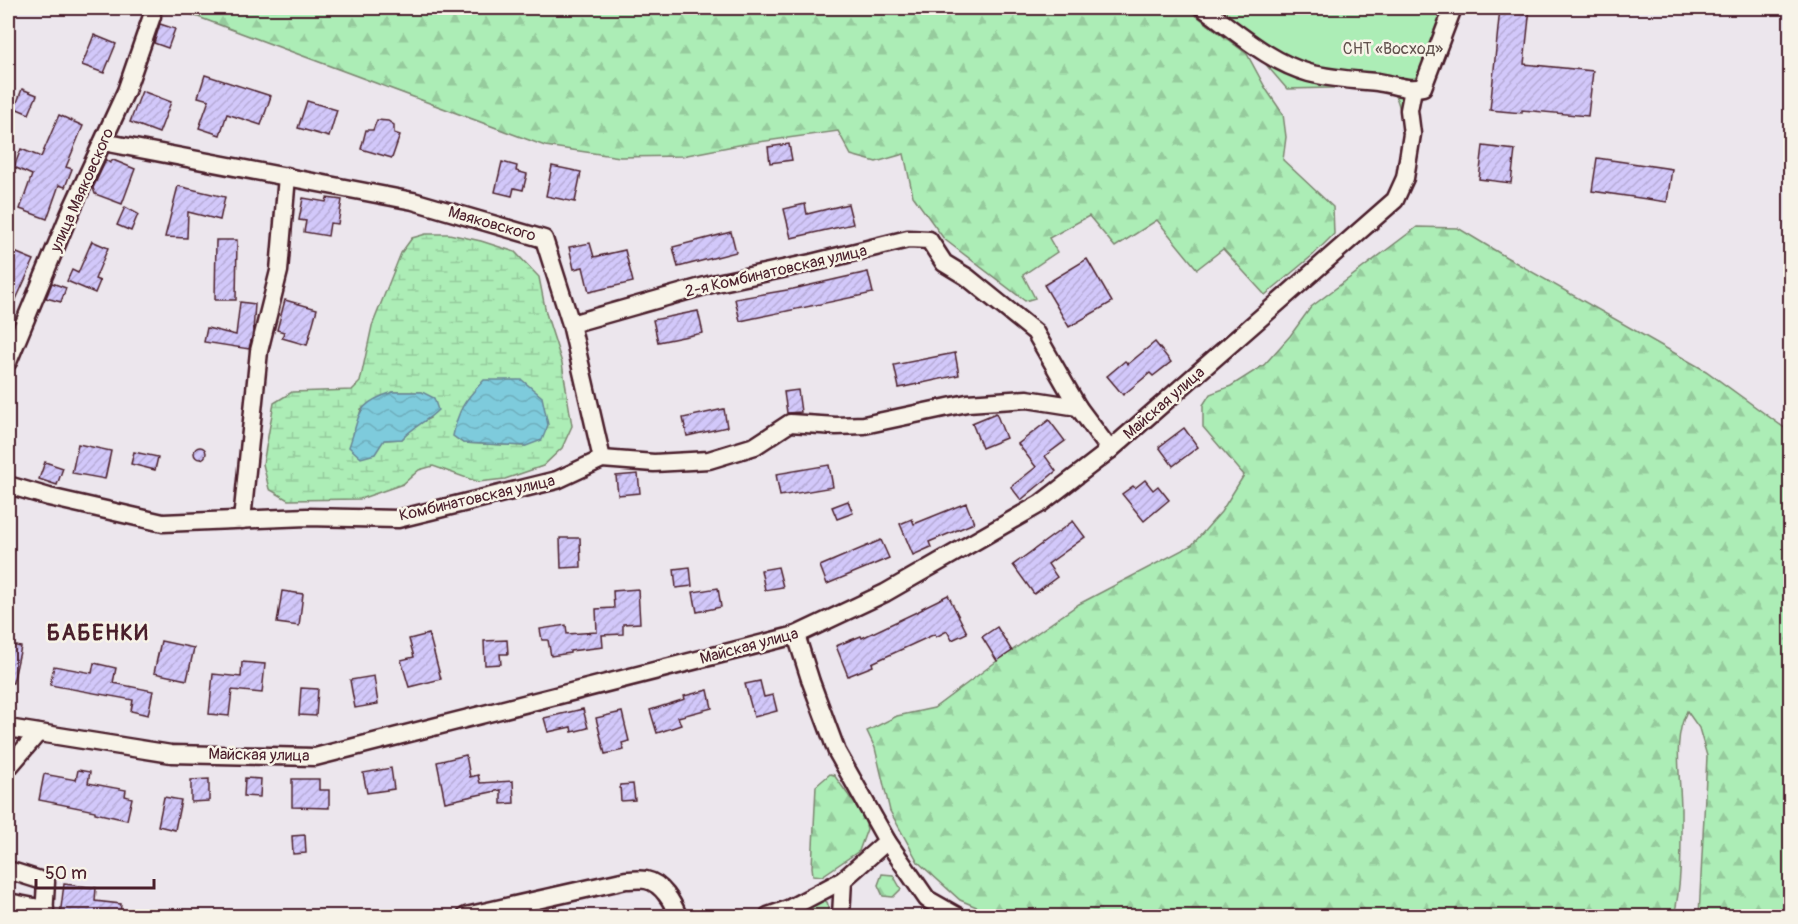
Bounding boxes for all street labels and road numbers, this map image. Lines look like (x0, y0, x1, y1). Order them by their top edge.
street label: улица Маяковского (45, 125, 118, 256)
street label: Маяковского (446, 202, 539, 246)
street label: 2-я Комбинатовская улица (683, 240, 869, 302)
street label: Майская улица (1119, 362, 1209, 444)
street label: Комбинатовская улица (397, 470, 557, 526)
street label: Майская улица (697, 623, 801, 669)
street label: Майская улица (208, 744, 310, 766)

